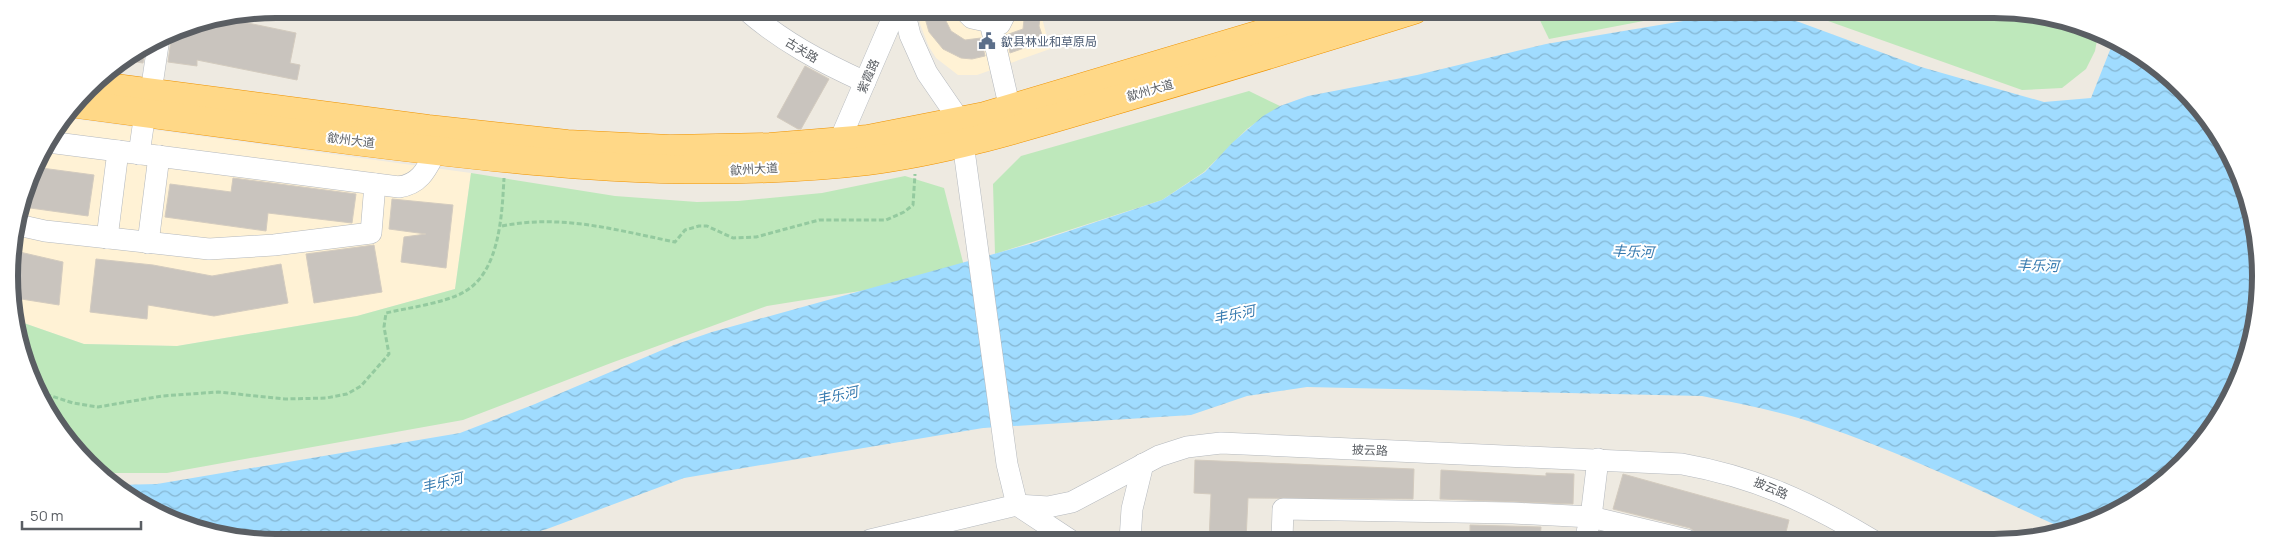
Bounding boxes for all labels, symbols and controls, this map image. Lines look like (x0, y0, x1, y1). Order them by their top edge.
public building icon: 歙县林业和草原局 (977, 31, 997, 51)
street label: 古关路 (782, 33, 822, 67)
place label: 歙县林业和草原局 (1001, 33, 1097, 50)
street label: 紫霞路 (853, 56, 883, 96)
street label: 歙州大道 (1125, 75, 1175, 105)
street label: 歙州大道 (326, 129, 376, 151)
street label: 歙州大道 (730, 159, 778, 179)
water label: 丰乐河 (1612, 241, 1657, 261)
water label: 丰乐河 (2017, 255, 2062, 275)
water label: 丰乐河 (1211, 300, 1259, 328)
water label: 丰乐河 (814, 381, 862, 409)
street label: 披云路 (1352, 441, 1388, 459)
water label: 丰乐河 (419, 467, 468, 496)
street label: 披云路 (1751, 473, 1791, 503)
scale bar (22, 498, 141, 530)
text: 50 m (30, 505, 64, 526)

